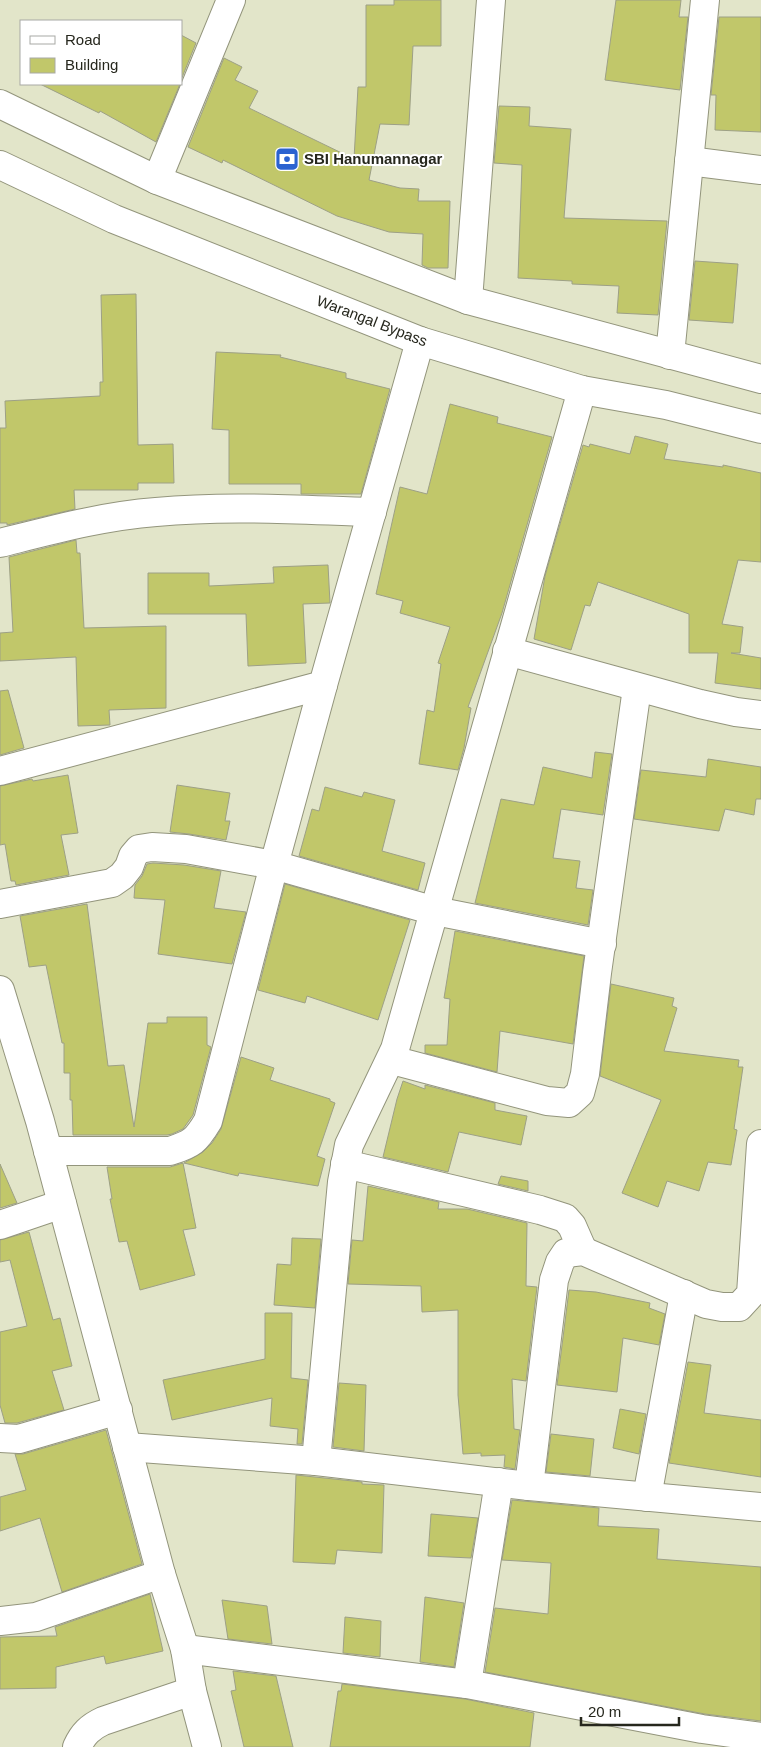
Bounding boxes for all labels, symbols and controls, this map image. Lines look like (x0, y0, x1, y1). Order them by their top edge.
legend (20, 20, 182, 85)
text: Road (65, 31, 101, 48)
text: Building (65, 56, 118, 73)
bank icon: SBI Hanumannagar (274, 146, 300, 172)
place label: SBI Hanumannagar (304, 150, 443, 167)
street label: Warangal Bypass (315, 292, 430, 349)
scale bar (581, 1694, 678, 1726)
text: 20 m (588, 1703, 621, 1720)

